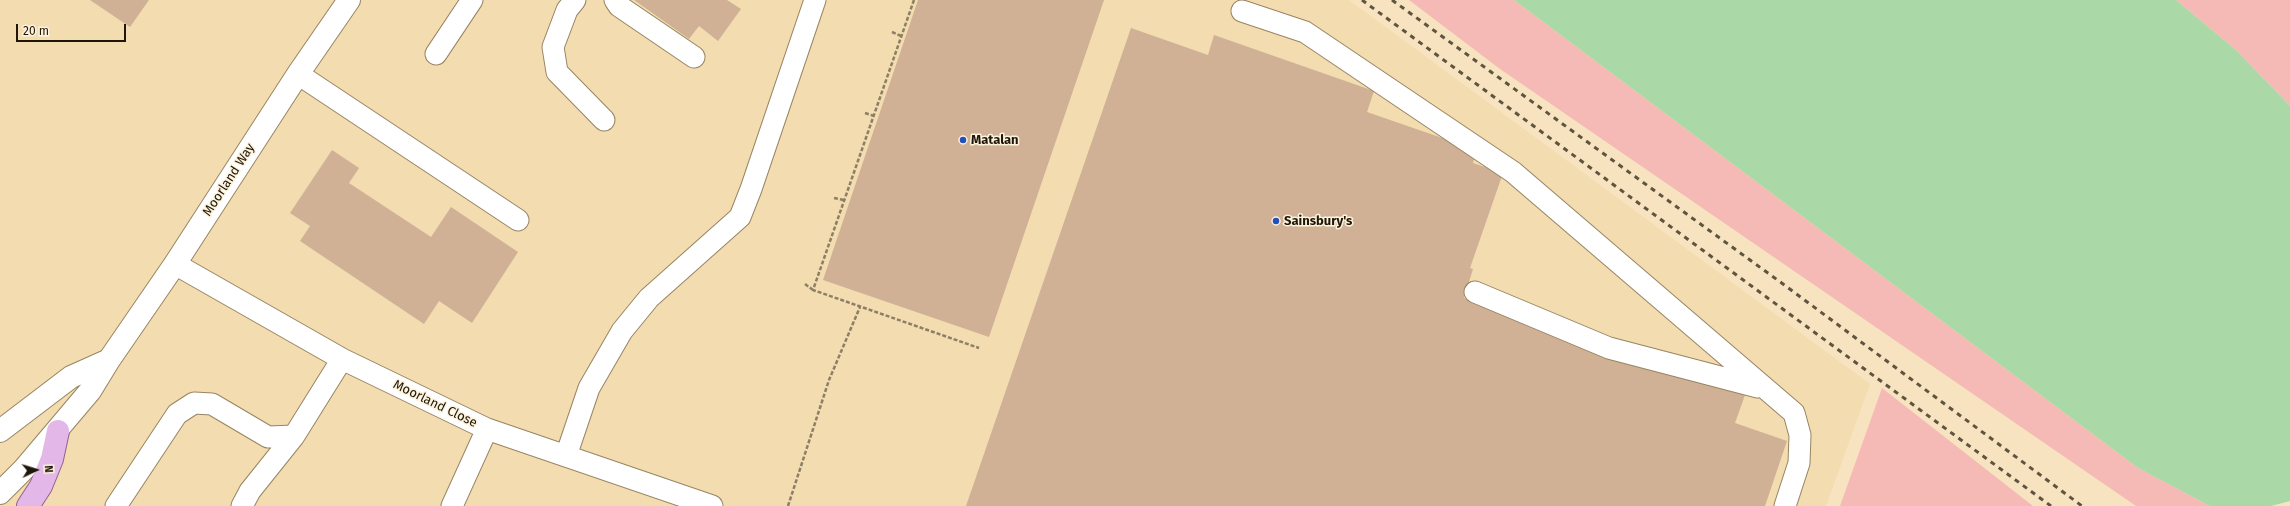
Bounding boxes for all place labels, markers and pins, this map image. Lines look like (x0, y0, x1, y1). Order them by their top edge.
place label: Matalan (971, 132, 1019, 148)
marker: Matalan (958, 135, 968, 145)
place label: Sainsbury's (1284, 213, 1352, 229)
marker: Sainsbury's (1271, 216, 1281, 226)

